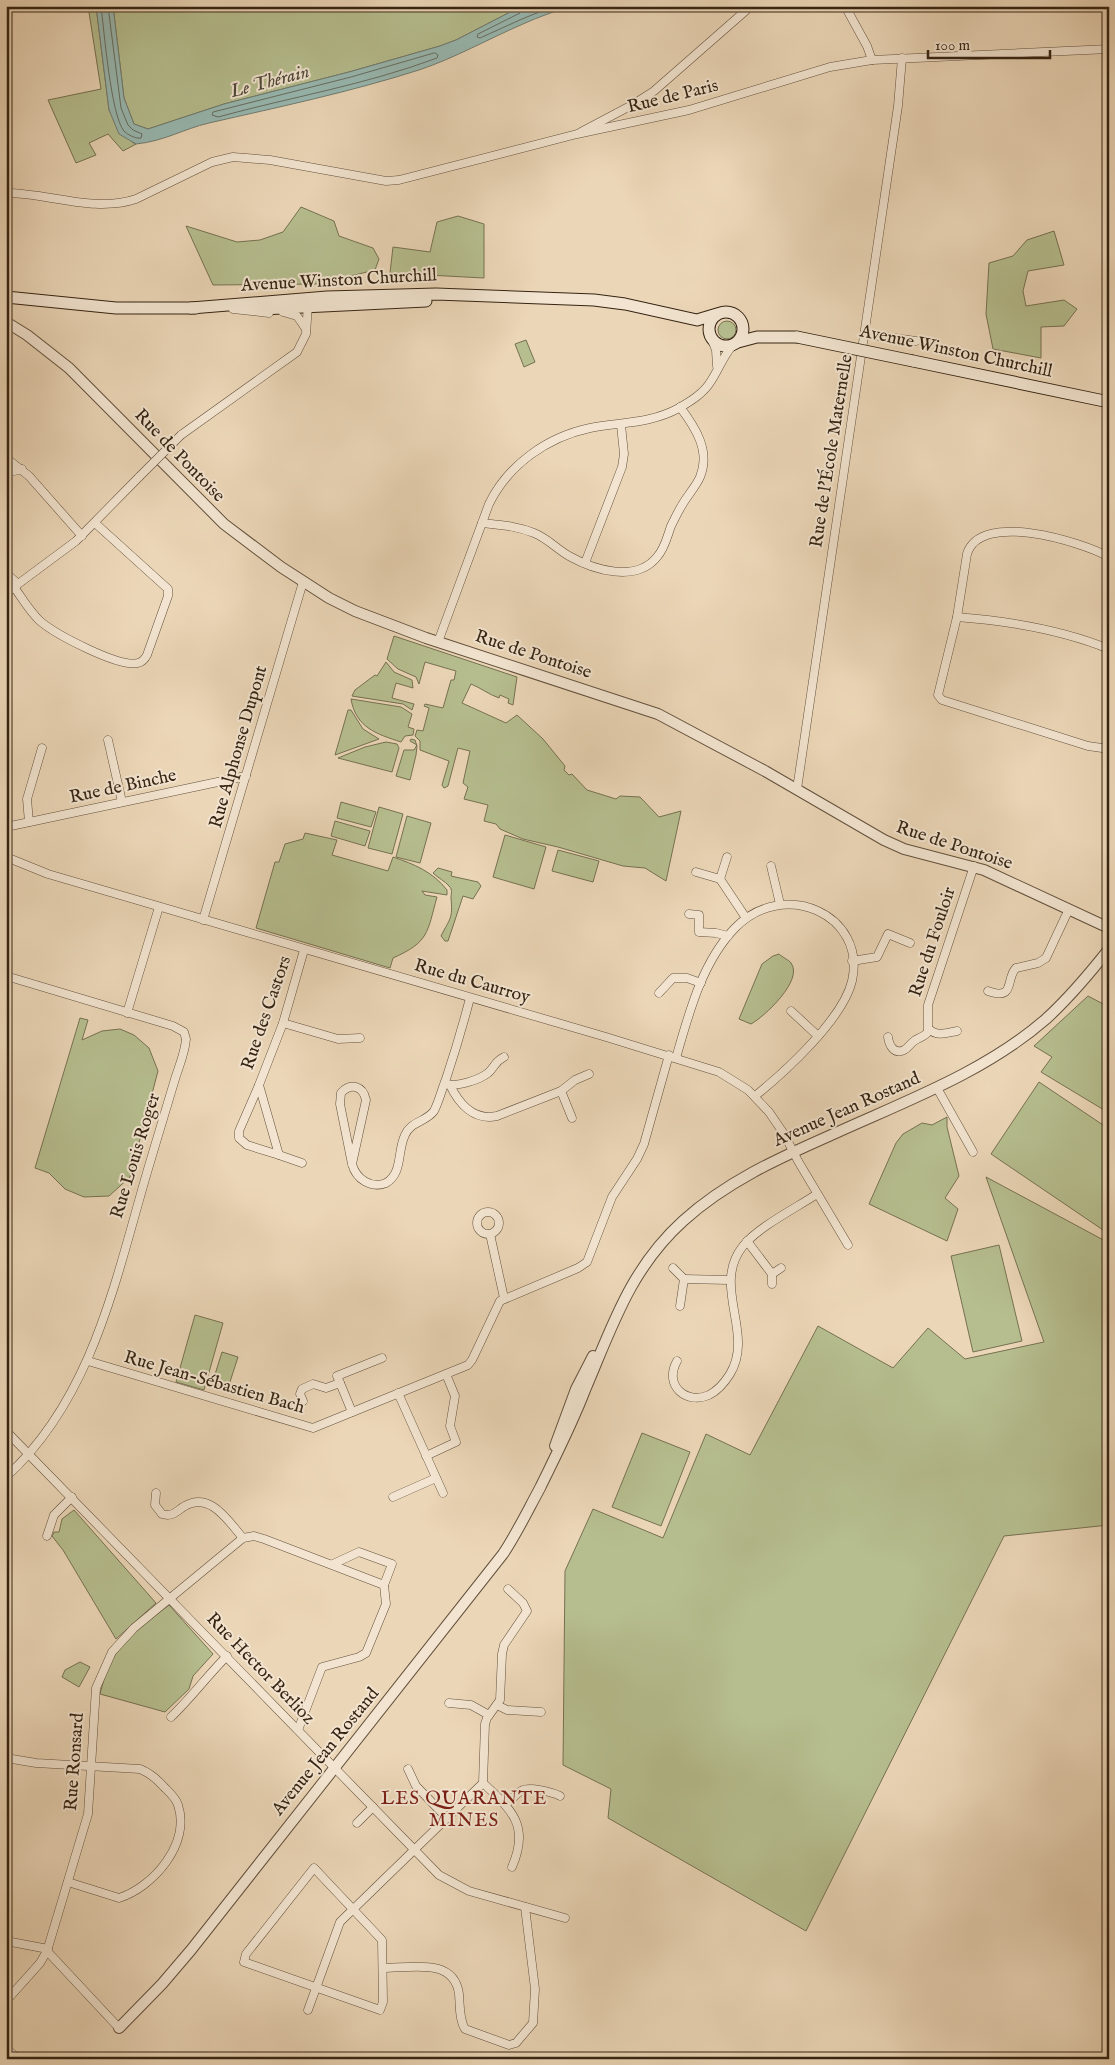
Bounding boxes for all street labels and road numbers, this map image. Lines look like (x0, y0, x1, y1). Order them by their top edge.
street label: Rue de Paris (625, 75, 721, 119)
street label: Avenue Winston Churchill (239, 264, 438, 298)
street label: Avenue Winston Churchill (857, 320, 1054, 384)
street label: Rue de l'École Maternelle (803, 352, 859, 549)
street label: Rue de Pontoise (129, 404, 229, 508)
street label: Rue de Pontoise (472, 625, 594, 685)
street label: Rue Alphonse Dupont (205, 663, 273, 831)
street label: Rue de Binche (67, 764, 179, 810)
street label: Rue de Pontoise (893, 816, 1015, 876)
street label: Rue du Fouloir (904, 884, 962, 1000)
street label: Rue des Castors (237, 953, 297, 1073)
street label: Rue du Caurroy (411, 954, 533, 1010)
street label: Avenue Jean Rostand (769, 1067, 924, 1153)
street label: Rue Louis Roger (106, 1090, 166, 1222)
street label: Rue Jean-Sébastien Bach (121, 1346, 307, 1420)
street label: Rue Hector Berlioz (201, 1608, 319, 1730)
street label: Avenue Jean Rostand (267, 1683, 385, 1821)
street label: Rue Ronsard (60, 1712, 90, 1812)

